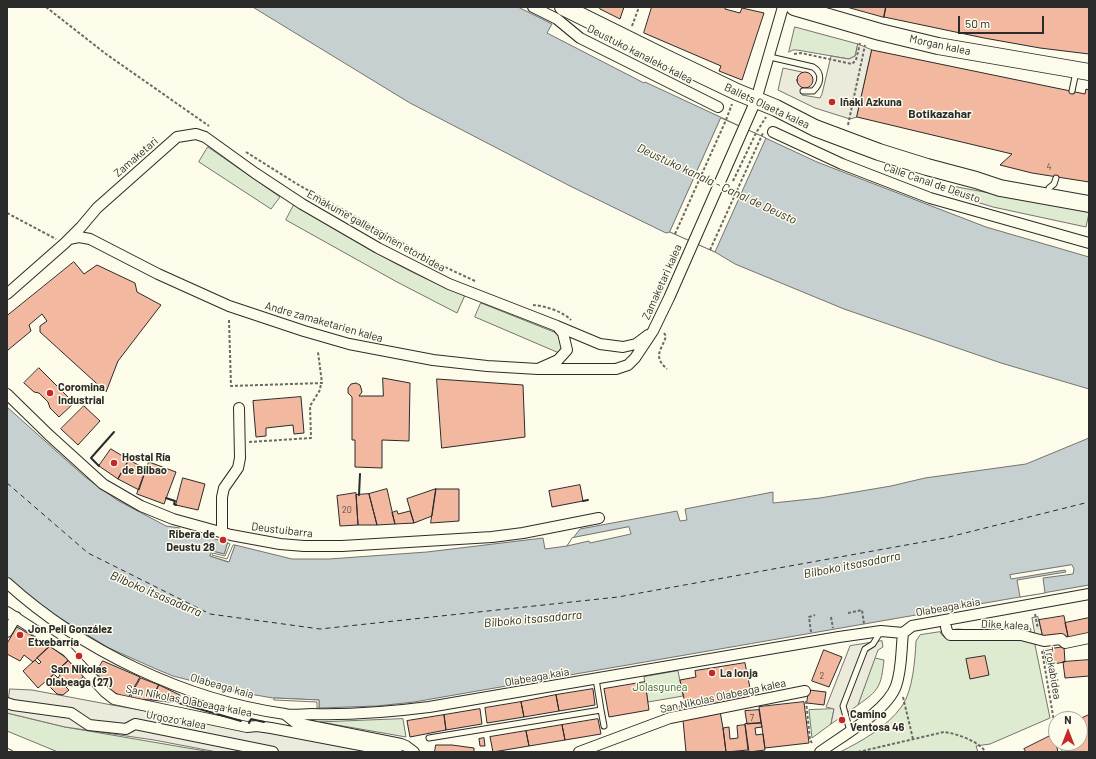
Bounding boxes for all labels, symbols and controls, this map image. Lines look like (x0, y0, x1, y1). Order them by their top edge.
scale bar (960, 8, 1046, 34)
text: 50 m (965, 16, 990, 30)
street label: Deustuko kanaleko kalea (585, 22, 695, 86)
street label: Morgan kalea (908, 32, 972, 58)
street label: Ballets Olaeta kalea (722, 80, 812, 132)
place label: Iñaki Azkuna (840, 95, 902, 109)
marker: Iñaki Azkuna (827, 97, 837, 107)
district label: Botikazahar (908, 107, 972, 121)
street label: Zamaketari (111, 134, 161, 180)
water label: Deustuko kanala - Canal de Deusto (635, 141, 799, 227)
street label: Calle Canal de Deusto (882, 160, 982, 206)
house number: 4 (1047, 162, 1051, 172)
street label: Emakume galletaginen etorbidea (304, 187, 448, 275)
street label: Zamaketari kalea (639, 242, 685, 322)
street label: Andre zamaketarien kalea (263, 299, 385, 345)
place label: Coromina Industrial (58, 380, 105, 406)
marker: Coromina Industrial (45, 388, 55, 398)
place label: Hostal Ría de Bilbao (122, 450, 171, 476)
marker: Hostal Ría de Bilbao (109, 458, 119, 468)
house number: 20 (342, 505, 352, 515)
street label: Deustuibarra (251, 520, 313, 540)
place label: Ribera de Deustu 28 (166, 527, 215, 553)
marker: Ribera de Deustu 28 (218, 535, 228, 545)
water label: Bilboko itsasadarra (802, 549, 902, 581)
water label: Bilboko itsasadarra (108, 568, 204, 620)
street label: Olabeaga kaia (915, 595, 981, 619)
water label: Bilboko itsasadarra (483, 608, 583, 630)
street label: Dike kalea (981, 617, 1029, 633)
place label: Jon Peli González Etxebarría (28, 622, 112, 648)
marker: Jon Peli González Etxebarría (15, 630, 25, 640)
street label: Trokabidea (1042, 646, 1064, 700)
marker: San Nikolas Olabeaga (27) (74, 651, 84, 661)
place label: San Nikolas Olabeaga (27) (46, 662, 112, 688)
street label: Olabeaga kaia (504, 665, 570, 689)
place label: La lonja (720, 666, 758, 680)
marker: La lonja (707, 668, 717, 678)
street label: Olabeaga kaia (189, 671, 255, 701)
house number: 2 (820, 671, 824, 681)
street label: San Nikolas Olabeaga kalea (659, 676, 787, 716)
park label: Jolasgunea (633, 680, 687, 694)
street label: San Nikolas Olabeaga kalea (125, 682, 253, 720)
place label: Camino Ventosa 46 (850, 707, 905, 733)
street label: Urgozo kalea (145, 708, 207, 732)
north arrow (1048, 711, 1088, 751)
house number: 7 (750, 713, 754, 723)
text: N (1064, 713, 1072, 726)
marker: Camino Ventosa 46 (837, 715, 847, 725)

